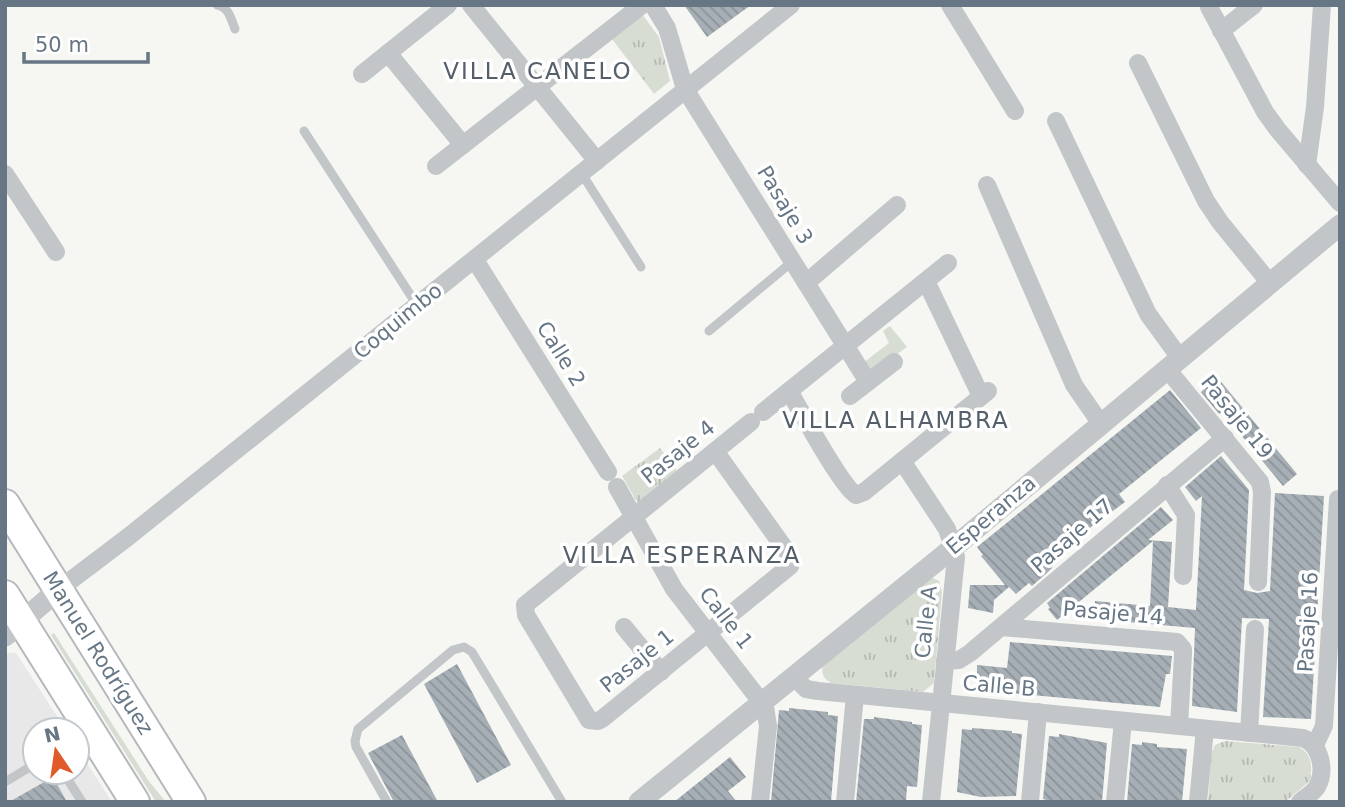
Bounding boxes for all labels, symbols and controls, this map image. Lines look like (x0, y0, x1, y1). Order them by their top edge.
scale bar (24, 21, 149, 65)
text: 50 m (35, 33, 89, 57)
district label: VILLA CANELO (443, 58, 633, 84)
street label: Pasaje 3 (752, 161, 818, 249)
street label: Coquimbo (349, 278, 447, 364)
street label: Calle 2 (532, 317, 590, 391)
street label: Pasaje 19 (1196, 370, 1278, 464)
district label: VILLA ALHAMBRA (782, 407, 1010, 433)
street label: Pasaje 4 (637, 415, 719, 489)
street label: Esperanza (941, 471, 1041, 559)
street label: Pasaje 17 (1026, 494, 1118, 578)
district label: VILLA ESPERANZA (563, 542, 801, 568)
street label: Manuel Rodríguez (38, 567, 158, 739)
street label: Pasaje 16 (1293, 571, 1323, 673)
street label: Calle 1 (694, 582, 758, 654)
street label: Calle A (910, 584, 942, 660)
street label: Pasaje 14 (1062, 597, 1164, 629)
street label: Pasaje 1 (596, 624, 678, 698)
street label: Calle B (961, 671, 1037, 701)
north arrow (21, 716, 91, 786)
text: N (42, 722, 62, 747)

